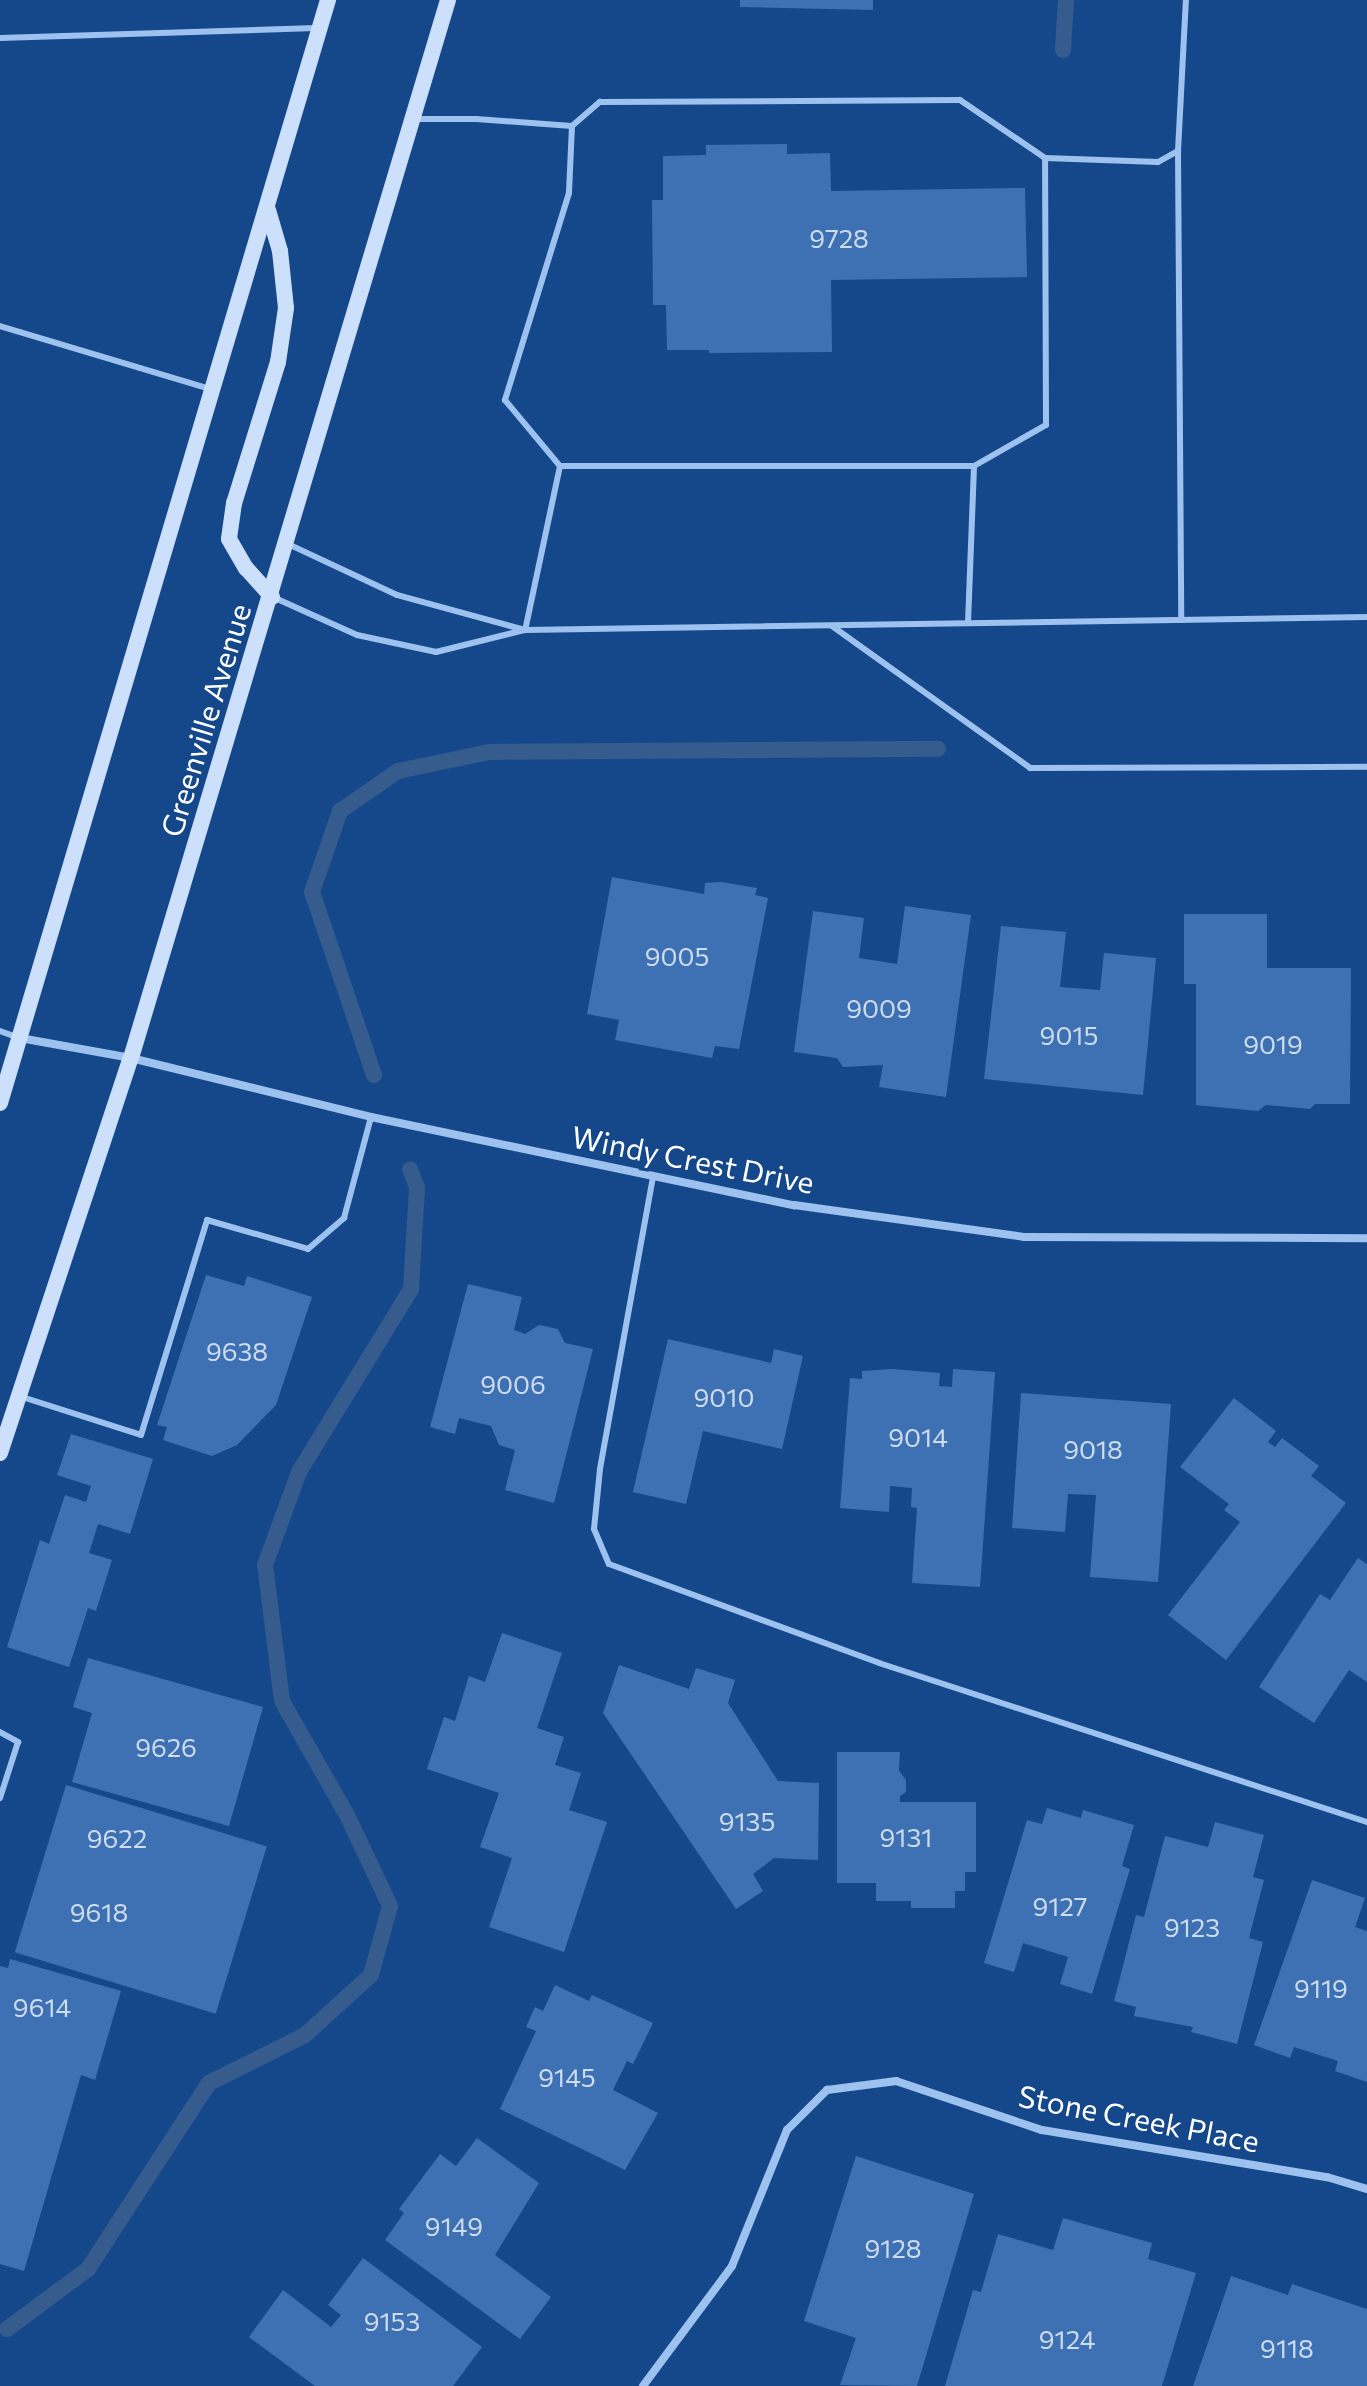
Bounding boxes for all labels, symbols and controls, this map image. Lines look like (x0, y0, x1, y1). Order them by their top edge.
house number: 9728 (809, 222, 869, 254)
street label: Greenville Avenue (152, 599, 258, 841)
house number: 9005 (645, 940, 709, 972)
house number: 9009 (846, 992, 912, 1024)
house number: 9015 (1040, 1019, 1098, 1051)
house number: 9019 (1243, 1028, 1303, 1060)
street label: Windy Crest Drive (569, 1118, 817, 1200)
house number: 9638 (206, 1335, 268, 1367)
house number: 9006 (480, 1368, 546, 1400)
house number: 9010 (694, 1381, 754, 1413)
house number: 9014 (888, 1421, 948, 1453)
house number: 9018 (1063, 1433, 1123, 1465)
house number: 9626 (135, 1731, 197, 1763)
house number: 9135 (719, 1805, 775, 1837)
house number: 9131 (880, 1821, 932, 1853)
house number: 9622 (87, 1822, 147, 1854)
house number: 9127 (1033, 1890, 1087, 1922)
house number: 9618 (70, 1896, 128, 1928)
house number: 9123 (1164, 1911, 1220, 1943)
house number: 9119 (1294, 1972, 1348, 2004)
house number: 9614 (13, 1991, 71, 2023)
house number: 9145 (538, 2061, 596, 2093)
street label: Stone Creek Place (1016, 2077, 1262, 2159)
house number: 9149 (425, 2210, 483, 2242)
house number: 9128 (864, 2232, 922, 2264)
house number: 9153 (364, 2305, 420, 2337)
house number: 9124 (1039, 2323, 1095, 2355)
house number: 9118 (1260, 2332, 1314, 2364)

